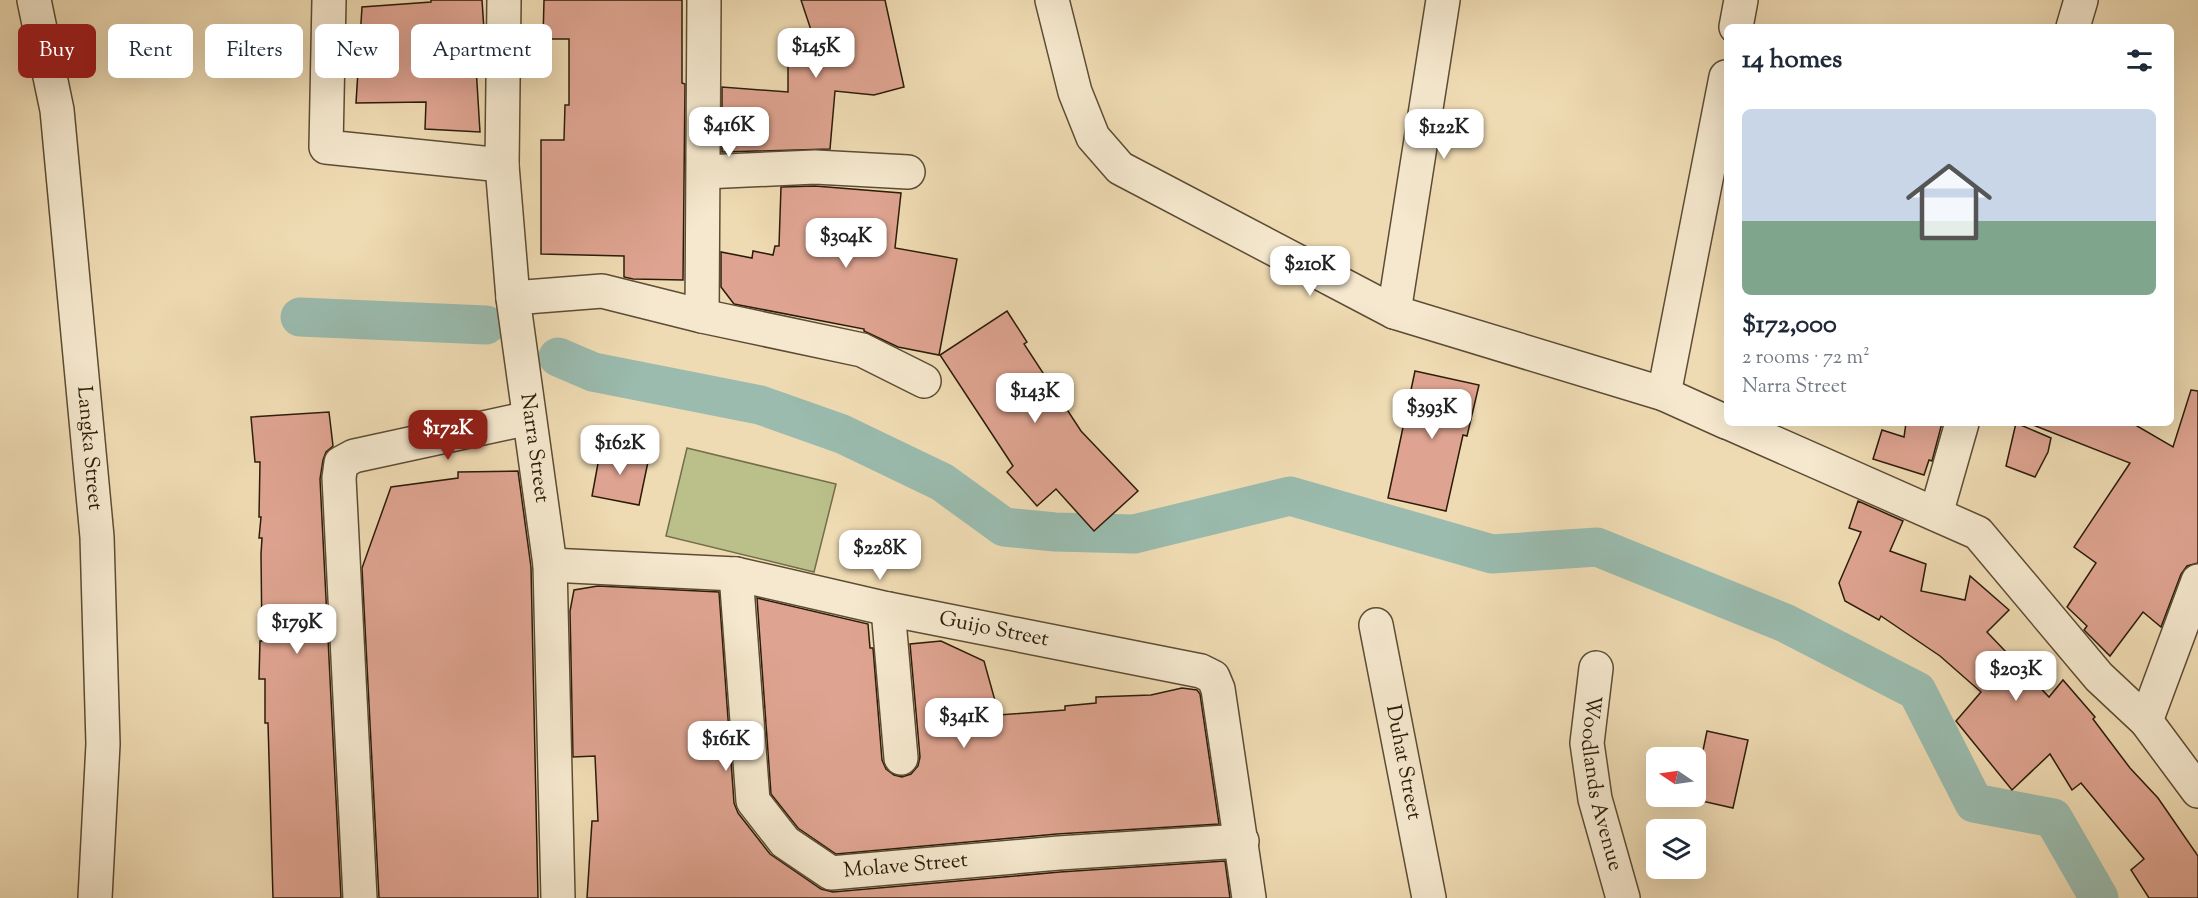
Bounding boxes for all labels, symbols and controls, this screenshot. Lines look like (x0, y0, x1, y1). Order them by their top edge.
chip: Buy (18, 24, 96, 78)
chip: Rent (108, 24, 193, 78)
chip: Filters (205, 24, 303, 78)
chip: New (315, 24, 399, 78)
chip: Apartment (411, 24, 552, 78)
pin: $145K (774, 28, 858, 79)
text: $145K (792, 33, 840, 62)
text: 14 homes (1742, 42, 1842, 79)
icon: filters (2123, 44, 2156, 77)
pin: $416K (687, 107, 771, 158)
pin: $122K (1402, 109, 1486, 160)
text: $416K (703, 112, 755, 141)
text: $122K (1419, 114, 1469, 143)
icon: home (1895, 148, 2003, 256)
pin: $304K (804, 218, 888, 269)
text: $304K (820, 223, 872, 252)
pin: $210K (1268, 246, 1352, 297)
text: $210K (1284, 251, 1336, 280)
text: $172,000 (1742, 307, 1837, 344)
text: 2 rooms · 72 m² (1742, 344, 1870, 373)
pin: $143K (993, 373, 1077, 424)
text: Narra Street (1742, 373, 1847, 402)
text: $143K (1010, 378, 1060, 407)
street label: Langka Street (68, 385, 109, 512)
pin: $393K (1390, 389, 1474, 440)
street label: Narra Street (511, 391, 556, 505)
text: $393K (1407, 394, 1457, 423)
pin: $172K (406, 410, 490, 461)
text: $172K (422, 415, 474, 444)
pin: $162K (578, 425, 662, 476)
text: $162K (594, 430, 646, 459)
pin: $228K (838, 530, 922, 581)
text: $228K (853, 535, 907, 564)
pin: $179K (255, 604, 339, 655)
street label: Guijo Street (936, 604, 1051, 655)
text: $179K (271, 609, 323, 638)
pin: $203K (1974, 651, 2058, 702)
text: $203K (1989, 656, 2043, 685)
street label: Woodlands Avenue (1572, 694, 1630, 875)
pin: $341K (922, 698, 1006, 749)
street label: Duhat Street (1377, 702, 1429, 822)
text: $341K (939, 703, 989, 732)
pin: $161K (684, 721, 768, 772)
text: $161K (702, 726, 750, 755)
north arrow (1646, 747, 1706, 807)
map controls (1646, 747, 1706, 879)
button: layers (1646, 819, 1706, 879)
street label: Molave Street (842, 846, 969, 887)

